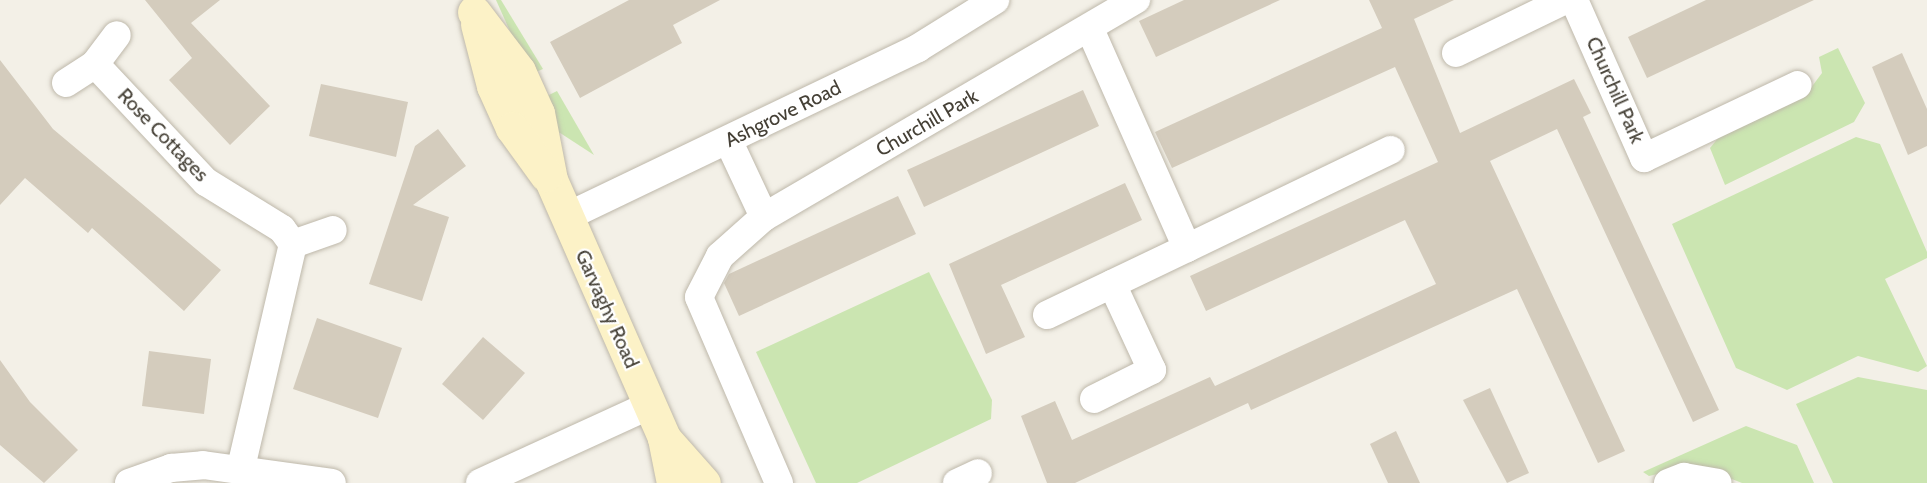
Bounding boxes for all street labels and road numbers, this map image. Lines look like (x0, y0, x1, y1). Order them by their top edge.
street label: Churchill Park (1581, 33, 1649, 147)
street label: Ashgrove Road (721, 76, 845, 152)
street label: Rose Cottages (113, 83, 213, 187)
street label: Churchill Park (872, 84, 982, 162)
street label: Garvaghy Road (570, 246, 644, 372)

